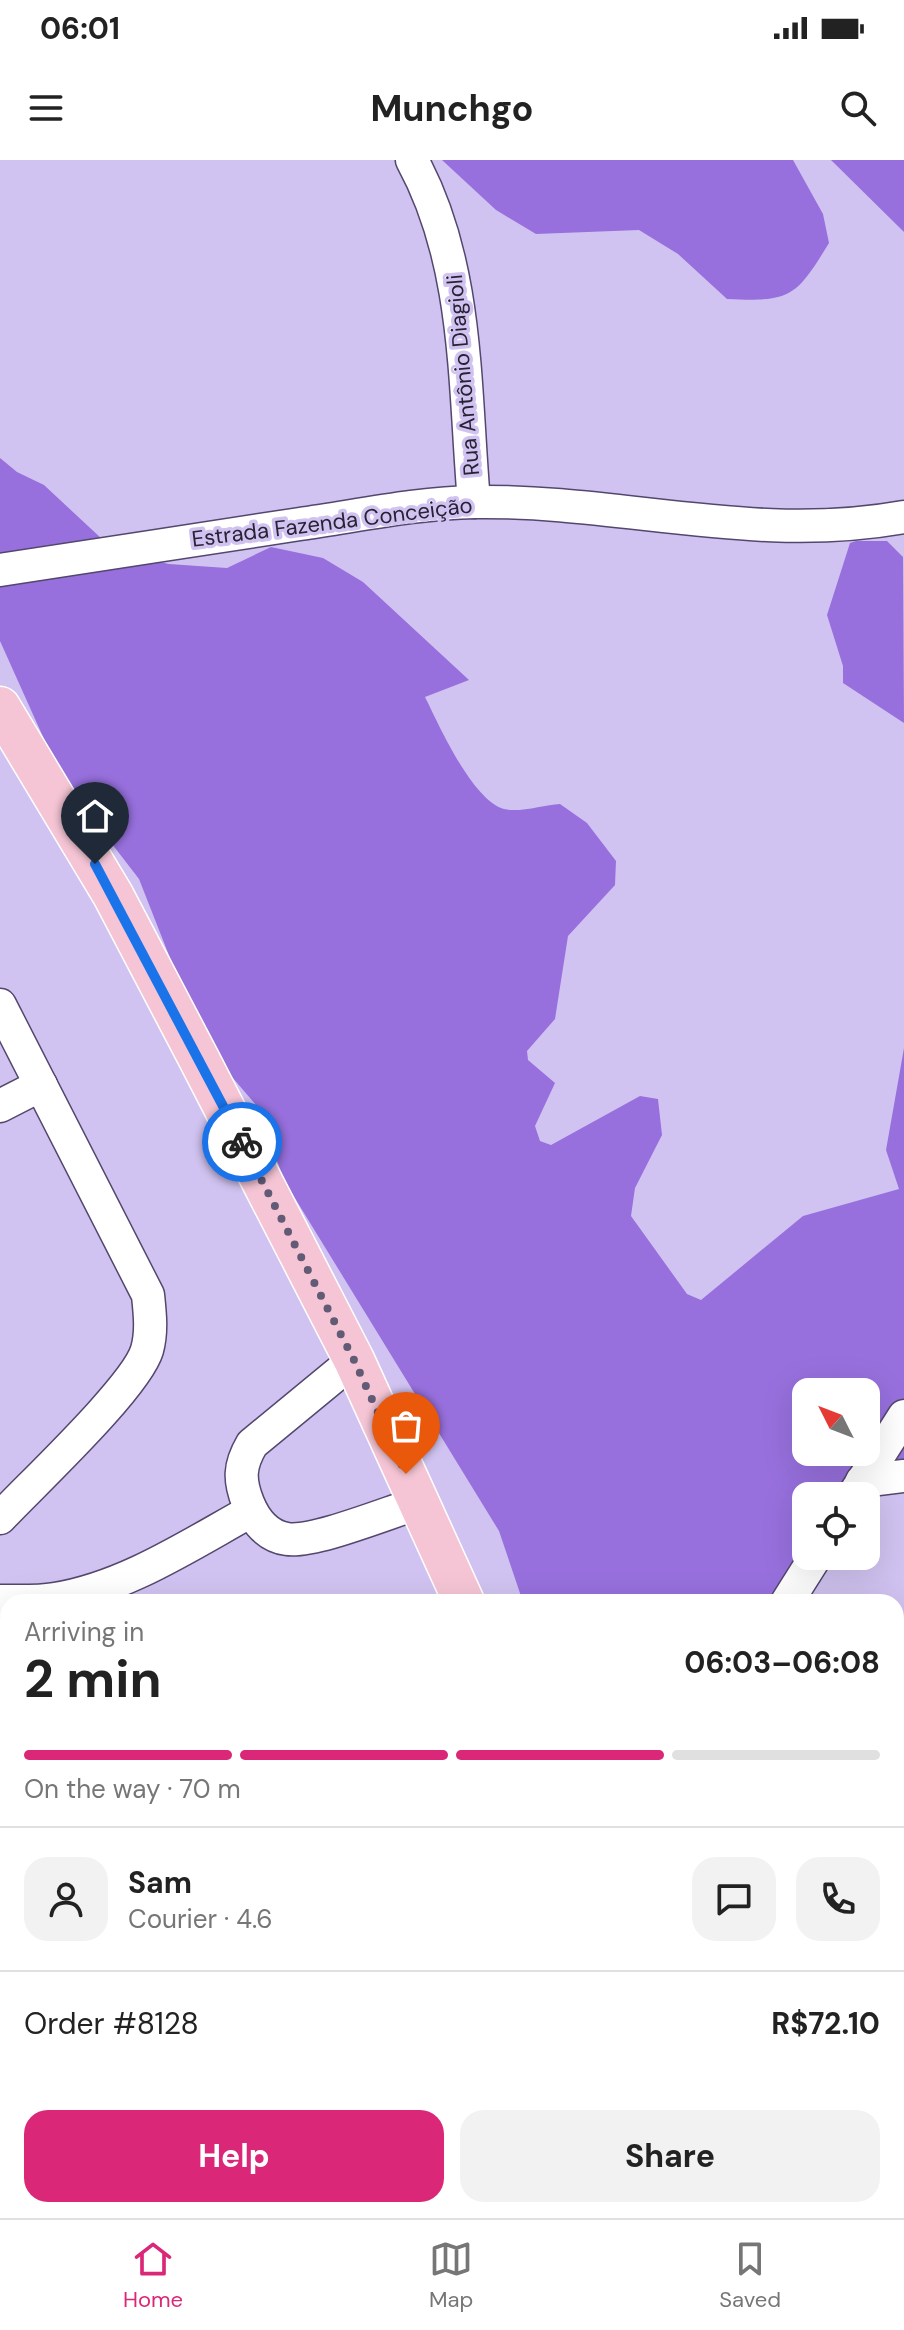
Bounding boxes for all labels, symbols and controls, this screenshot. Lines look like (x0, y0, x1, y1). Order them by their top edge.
text: 06:01 (40, 9, 120, 48)
text: Munchgo (370, 85, 534, 132)
icon: menu (24, 86, 68, 130)
icon: search (836, 86, 880, 130)
street label: Rua Antônio Diagioli (440, 273, 486, 477)
street label: Estrada Fazenda Conceição (190, 490, 474, 554)
pin (61, 782, 129, 864)
icon: home (73, 794, 117, 838)
courier (202, 1102, 282, 1182)
icon: bike (220, 1120, 264, 1164)
north arrow (792, 1378, 880, 1466)
map controls (792, 1378, 880, 1570)
pin (372, 1392, 440, 1474)
icon: bag (384, 1404, 428, 1448)
button: locate (792, 1482, 880, 1570)
text: Arriving in (24, 1615, 144, 1649)
text: 06:03–06:08 (684, 1643, 880, 1682)
text: 2 min (24, 1645, 162, 1713)
text: On the way · 70 m (24, 1772, 241, 1806)
button: person (24, 1857, 108, 1941)
button: chat (692, 1857, 776, 1941)
button: phone (796, 1857, 880, 1941)
text: Sam (128, 1863, 192, 1902)
text: Courier · 4.6 (128, 1902, 273, 1936)
text: Order #8128 (24, 2004, 199, 2043)
text: R$72.10 (771, 2004, 880, 2043)
button: Help (24, 2110, 444, 2202)
button: Share (460, 2110, 880, 2202)
tab: Home (123, 2237, 183, 2314)
tab: Map (429, 2237, 473, 2314)
tab: Saved (719, 2237, 781, 2314)

